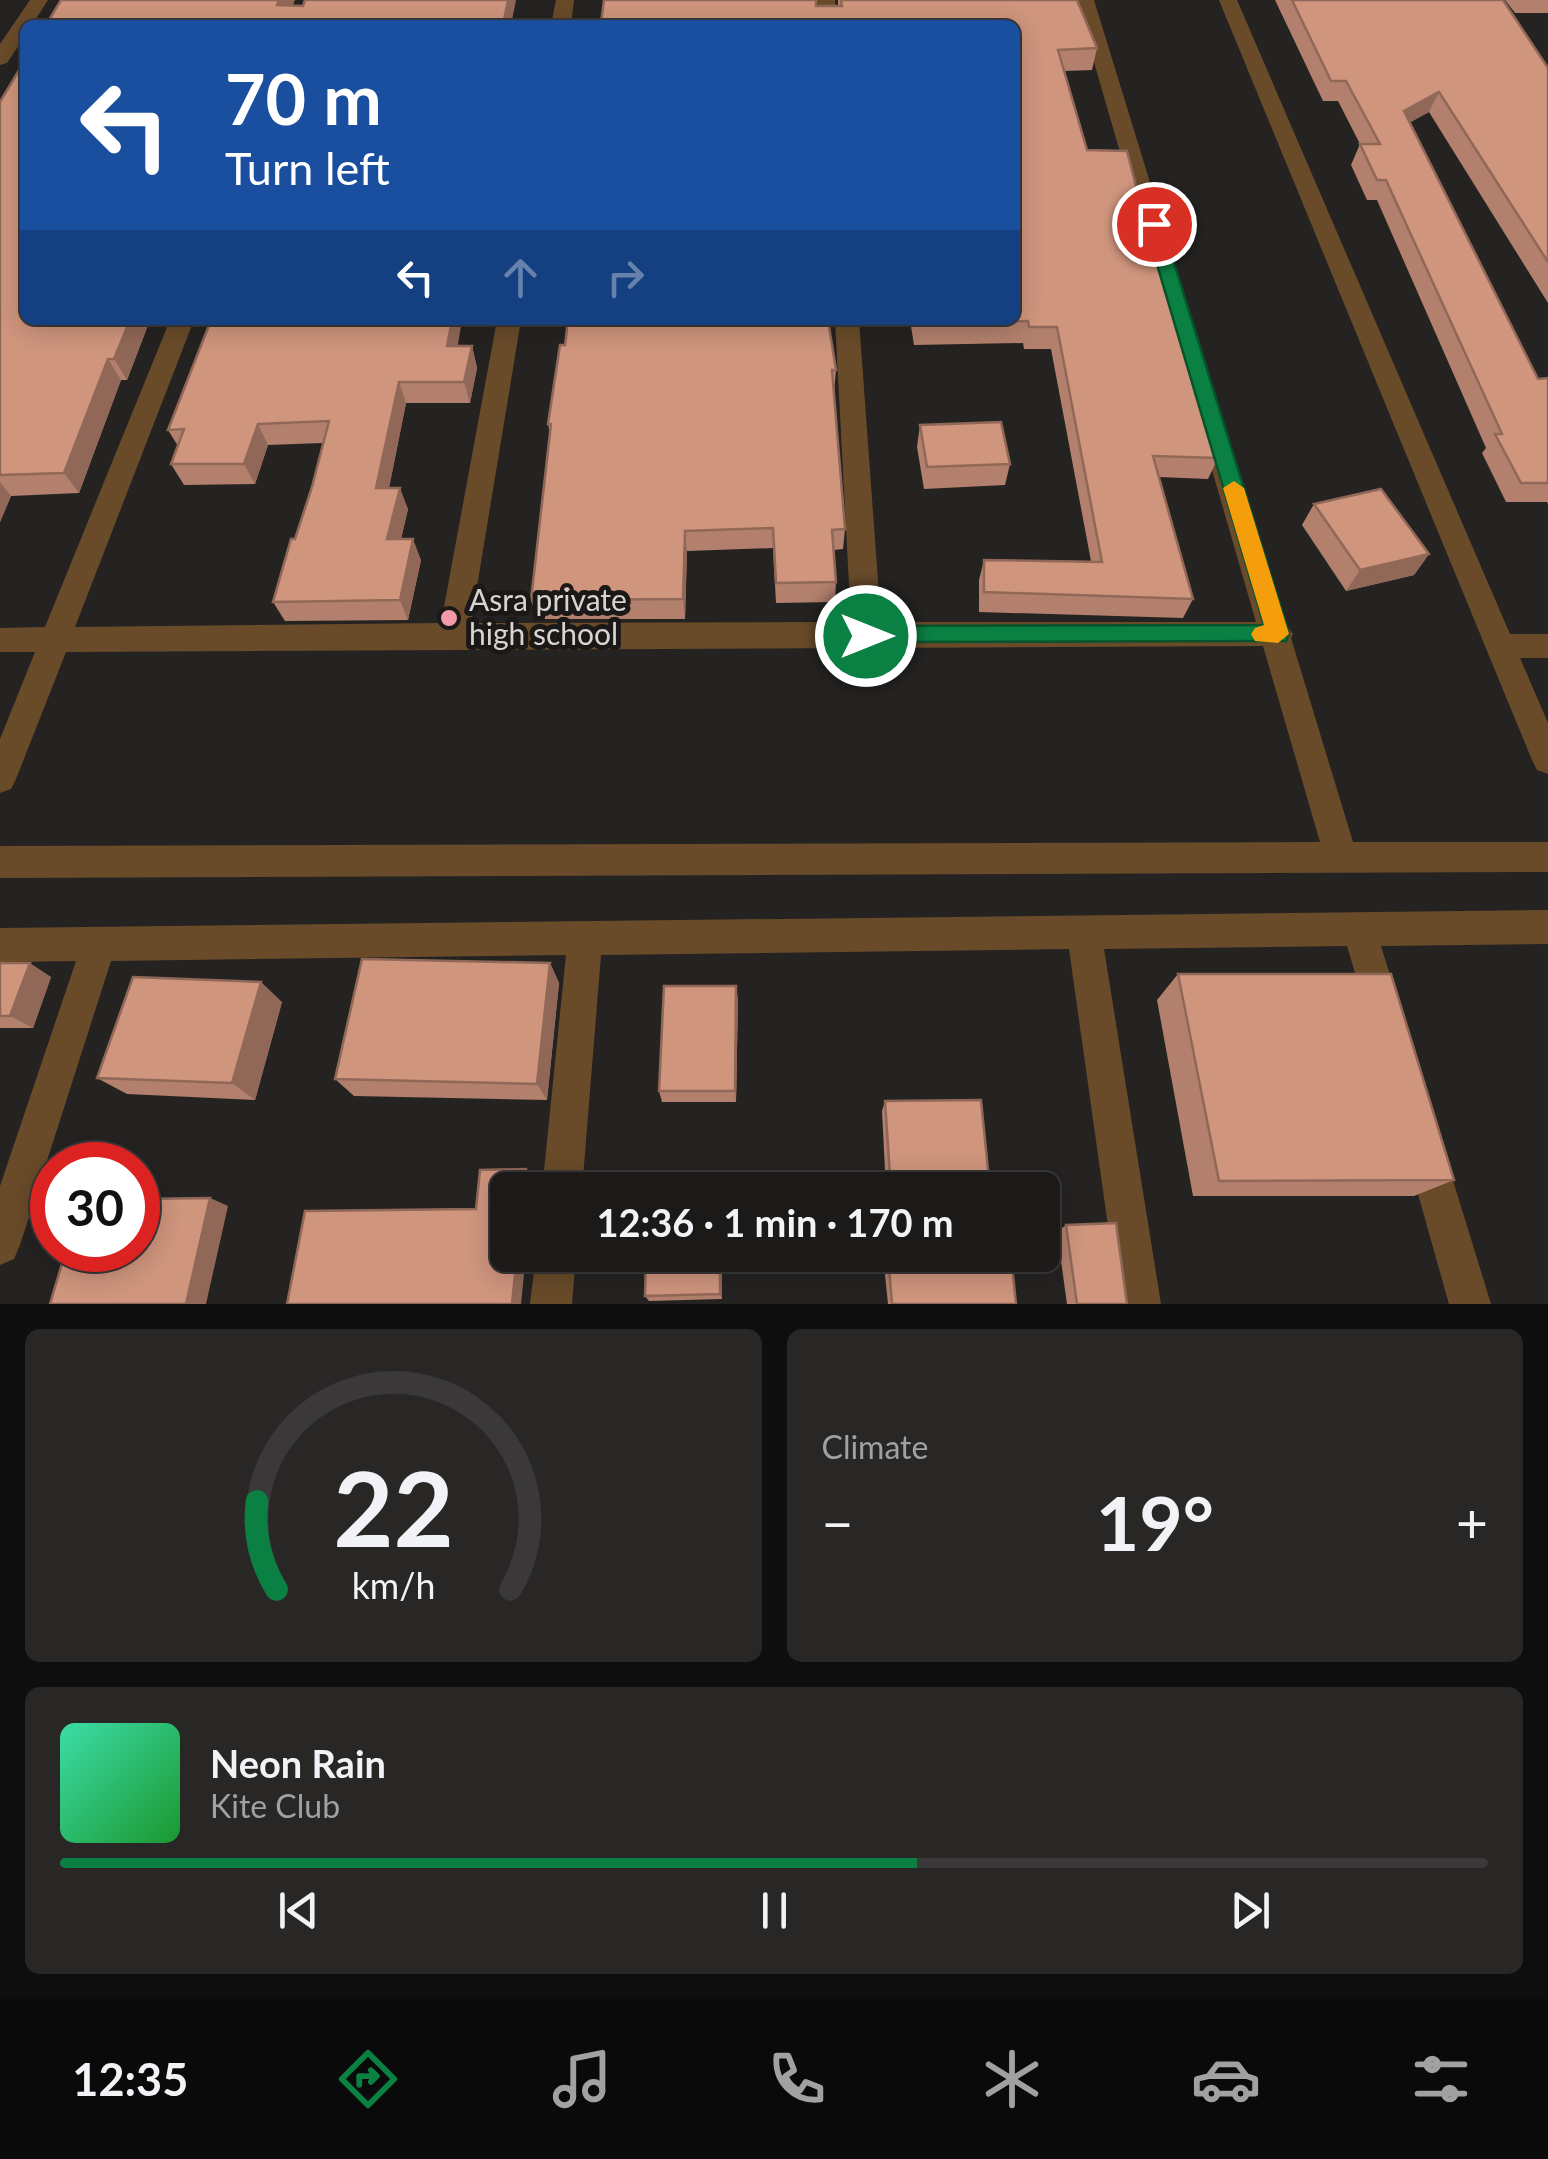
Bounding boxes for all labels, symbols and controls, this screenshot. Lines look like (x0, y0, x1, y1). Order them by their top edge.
text: 70 m (225, 56, 382, 140)
icon: left (60, 60, 190, 190)
text: Turn left (225, 141, 390, 195)
pin (1112, 182, 1197, 267)
icon: arrive (1127, 197, 1182, 252)
icon: left (388, 250, 443, 305)
icon: ahead (493, 250, 548, 305)
icon: right (598, 250, 653, 305)
place label: Asra private high school (469, 581, 627, 651)
position arrow (814, 584, 918, 688)
marker: Asra private high school (438, 607, 460, 629)
speed limit sign: 30 (30, 1142, 160, 1272)
text: 12:36 · 1 min · 170 m (596, 1199, 954, 1245)
text: Climate (822, 1427, 928, 1466)
text: 22 (333, 1444, 454, 1569)
text: 19° (1096, 1477, 1214, 1567)
text: − (822, 1489, 853, 1555)
text: + (1456, 1489, 1488, 1555)
text: km/h (351, 1564, 435, 1607)
text: Neon Rain (210, 1740, 386, 1786)
text: Kite Club (210, 1786, 340, 1825)
icon: previous (271, 1883, 326, 1938)
icon: pause (747, 1883, 802, 1938)
icon: next (1223, 1883, 1278, 1938)
icon: directions (333, 2044, 403, 2114)
icon: music (547, 2044, 617, 2114)
icon: phone (762, 2044, 832, 2114)
icon: climate (977, 2044, 1047, 2114)
icon: car (1191, 2044, 1261, 2114)
icon: filters (1406, 2044, 1476, 2114)
text: 12:35 (72, 2052, 188, 2106)

